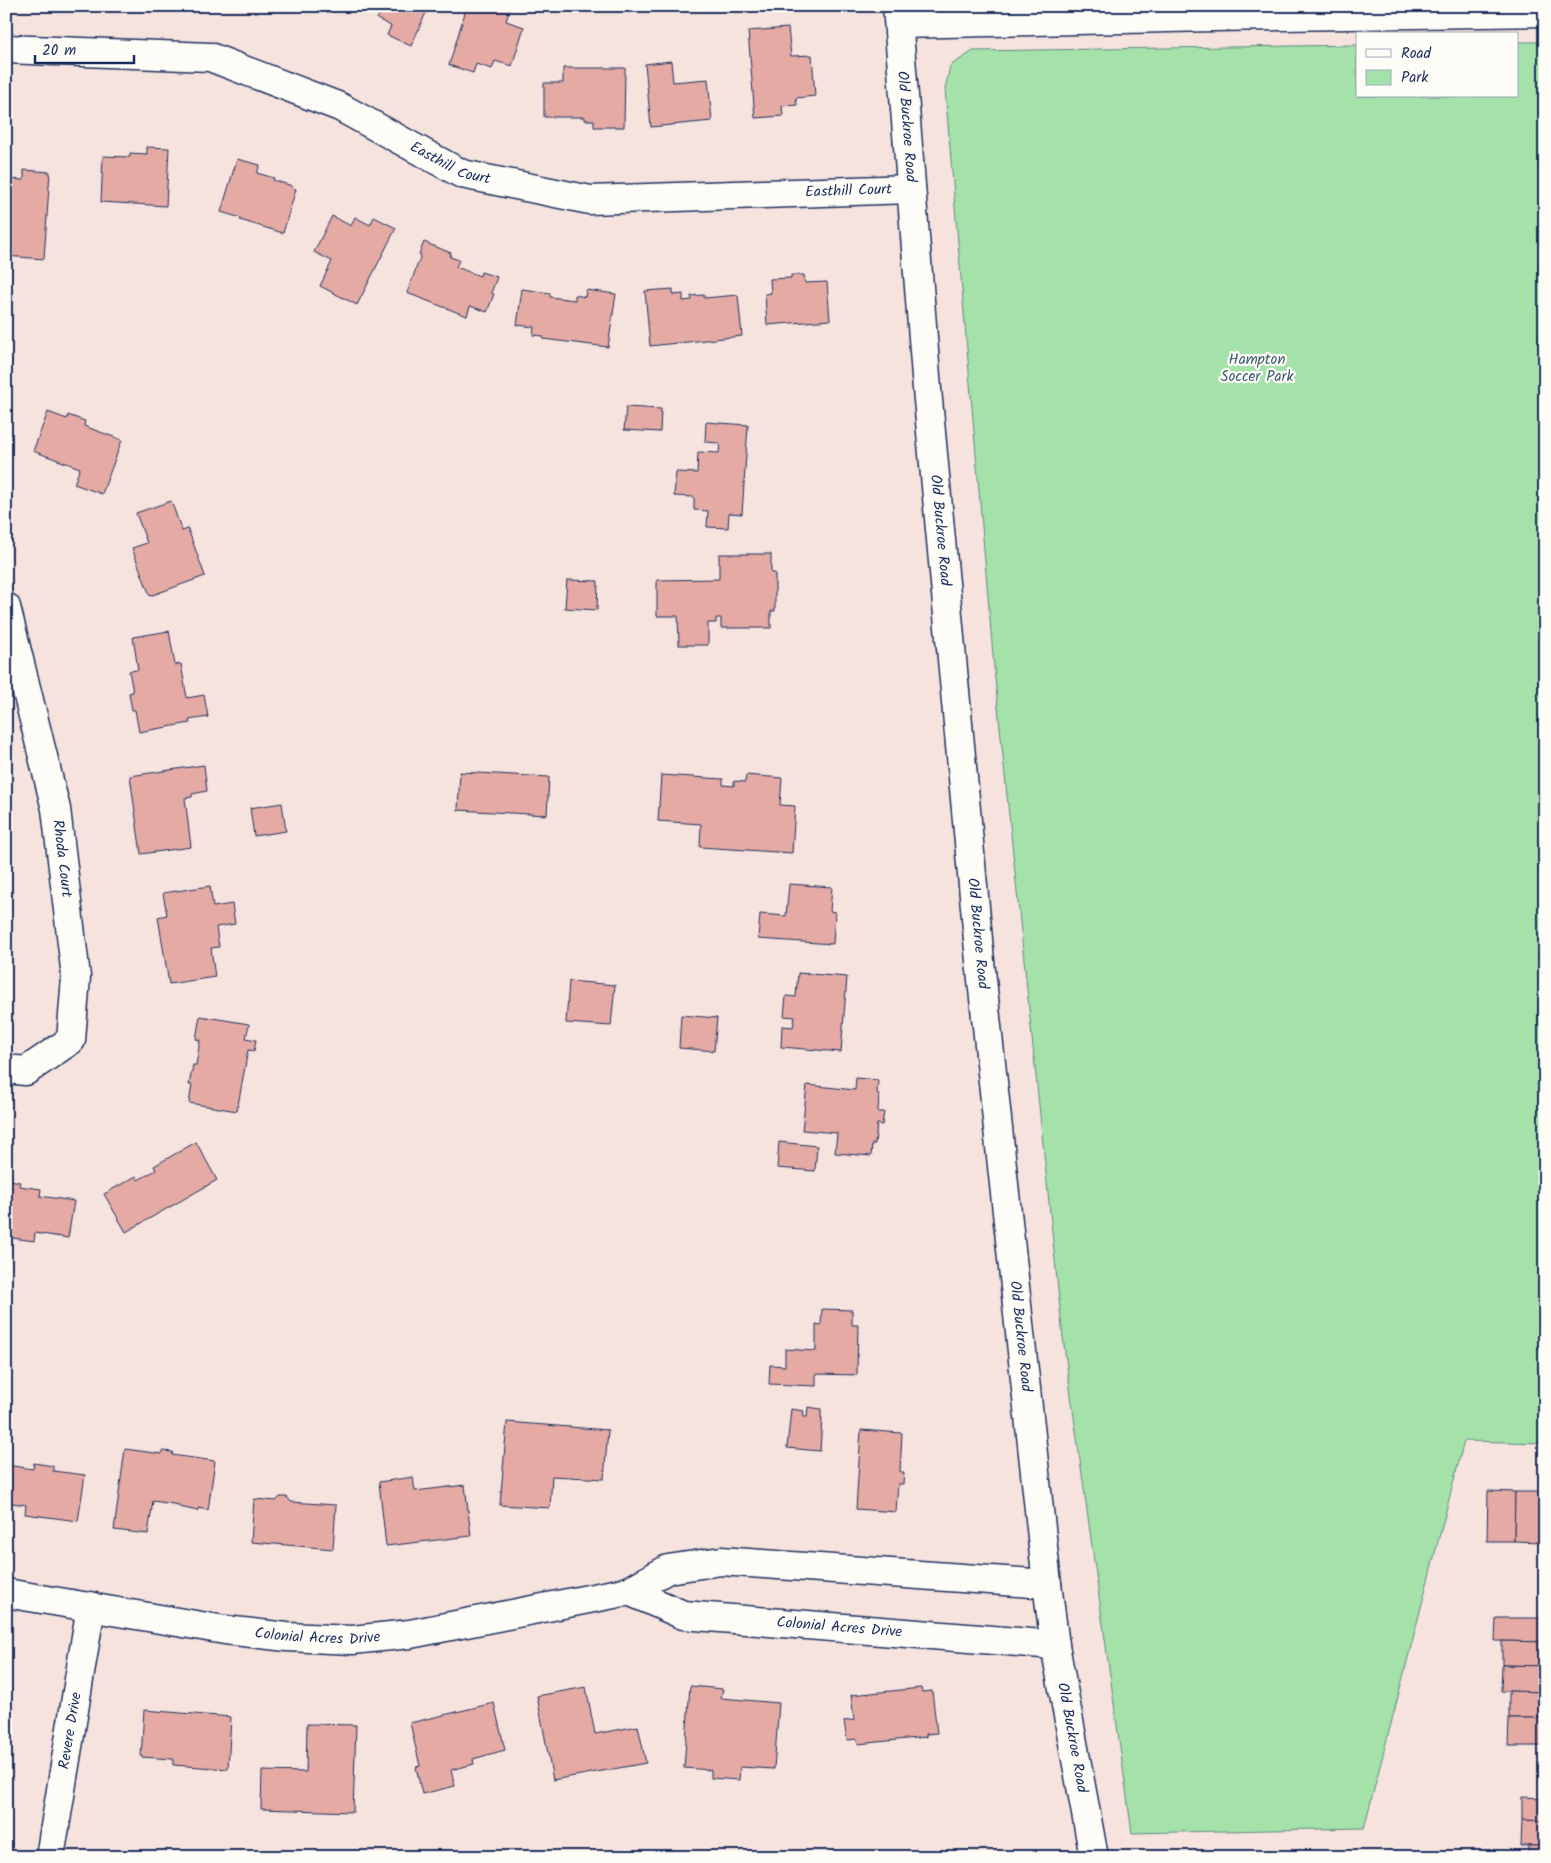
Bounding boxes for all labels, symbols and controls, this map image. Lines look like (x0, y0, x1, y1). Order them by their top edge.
scale bar (35, 32, 134, 64)
legend (1356, 32, 1518, 98)
text: 20 m (42, 39, 76, 63)
text: Road (1401, 42, 1432, 66)
text: Park (1401, 66, 1429, 90)
street label: Old Buckroe Road (890, 70, 923, 184)
street label: Easthill Court (405, 136, 493, 192)
street label: Easthill Court (805, 178, 893, 205)
park label: Hampton Soccer Park (1220, 348, 1294, 389)
street label: Old Buckroe Road (923, 474, 957, 587)
street label: Rhoda Court (45, 818, 78, 899)
street label: Old Buckroe Road (960, 877, 995, 991)
street label: Old Buckroe Road (1002, 1279, 1038, 1393)
street label: Colonial Acres Drive (776, 1611, 903, 1645)
street label: Colonial Acres Drive (253, 1621, 382, 1652)
street label: Old Buckroe Road (1050, 1681, 1094, 1795)
street label: Revere Drive (53, 1690, 89, 1771)

